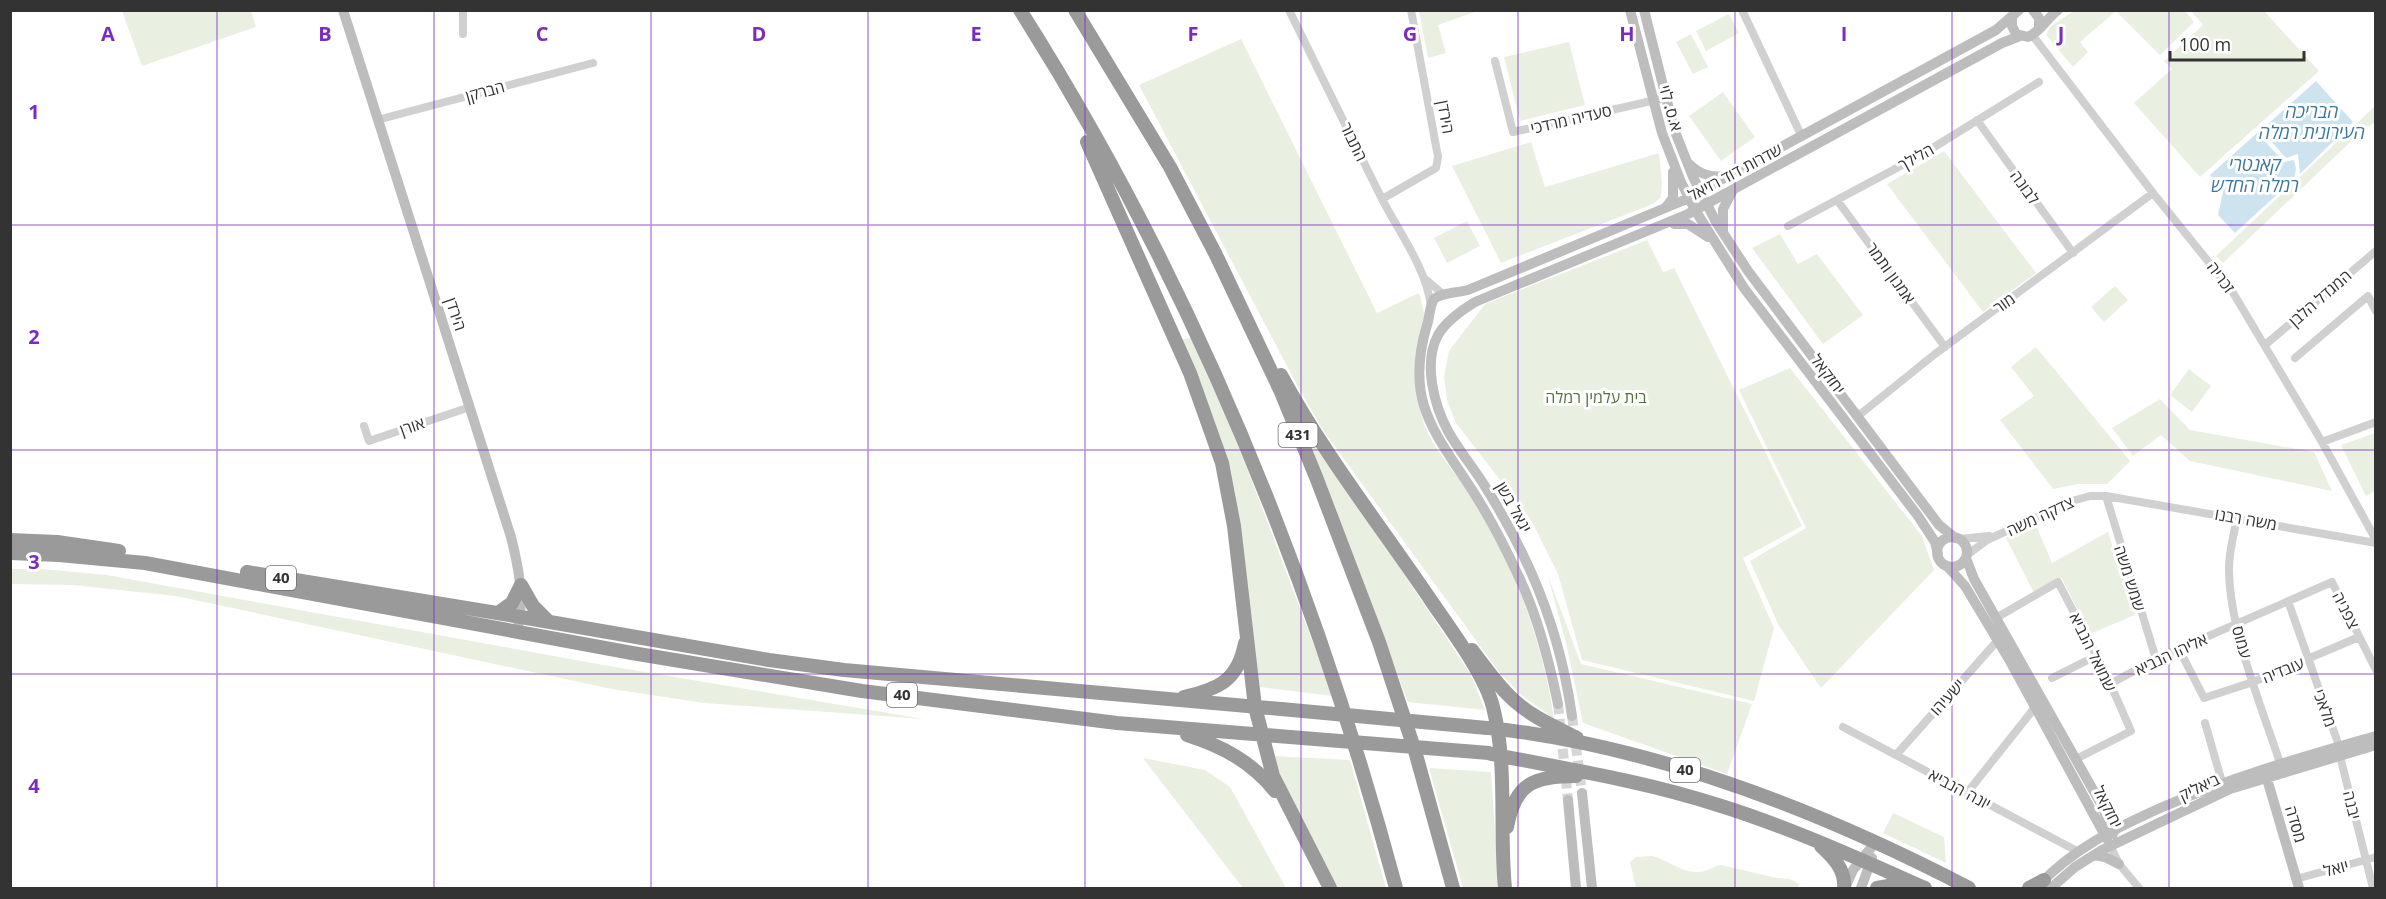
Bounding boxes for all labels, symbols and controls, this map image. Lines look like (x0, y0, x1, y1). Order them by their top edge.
text: A (101, 20, 115, 47)
text: B (318, 20, 332, 47)
text: C (536, 20, 549, 47)
text: D (752, 20, 766, 47)
text: E (970, 20, 982, 47)
text: F (1188, 20, 1198, 47)
text: G (1403, 20, 1417, 47)
text: H (1619, 20, 1635, 47)
text: I (1841, 20, 1847, 47)
text: J (2056, 20, 2064, 47)
scale bar (2170, 24, 2304, 62)
text: 100 m (2179, 32, 2231, 56)
street label: הברקן (463, 75, 507, 107)
street label: א.ס. לוי (1654, 82, 1688, 134)
text: 1 (28, 98, 40, 125)
street label: הירדן (1432, 98, 1460, 136)
street label: סעדיה מרדכי (1528, 99, 1614, 139)
water label: הבריכה העירונית רמלה (2259, 99, 2365, 144)
street label: התבור (1335, 119, 1373, 165)
street label: שדרות דוד רזיאל (1684, 138, 1786, 206)
street label: הלילך (1894, 138, 1938, 176)
water label: קאנטרי רמלה החדש (2211, 152, 2299, 197)
street label: לבונה (2005, 166, 2045, 209)
street label: אמנון ותמר (1861, 238, 1921, 308)
street label: זכריה (2202, 257, 2240, 297)
street label: המגדל הלבן (2284, 265, 2356, 331)
street label: מור (1989, 288, 2019, 318)
street label: הירדן (440, 294, 472, 334)
text: 2 (28, 323, 40, 350)
street label: יחזקאל (1806, 349, 1850, 399)
park label: בית עלמין רמלה (1545, 386, 1647, 408)
street label: אורן (396, 411, 428, 441)
road number: 431 (1278, 423, 1318, 447)
street label: יגאל בשן (1491, 477, 1537, 537)
street label: צדקה משה (2003, 491, 2077, 541)
street label: משה רבנו (2213, 503, 2279, 535)
street label: שמש משה (2109, 542, 2151, 614)
text: 3 (28, 548, 40, 575)
road number: 40 (266, 566, 296, 590)
street label: צפניה (2327, 588, 2365, 633)
street label: שמואל הנביא (2064, 609, 2122, 695)
street label: עמוס (2227, 623, 2257, 661)
street label: אליהו הנביא (2131, 628, 2211, 680)
street label: עובדיה (2259, 652, 2307, 688)
street label: ישעיהו (1925, 674, 1969, 720)
road number: 40 (887, 683, 917, 707)
street label: מלאכי (2308, 686, 2342, 730)
road number: 40 (1670, 758, 1700, 782)
street label: יונה הנביא (1925, 763, 1995, 815)
street label: ביאליק (2175, 768, 2224, 806)
text: 4 (28, 772, 40, 799)
street label: יחזקאל (2088, 782, 2128, 832)
street label: יבנה (2338, 788, 2366, 822)
street label: מסדה (2280, 803, 2312, 845)
street label: יואל (2321, 854, 2351, 882)

